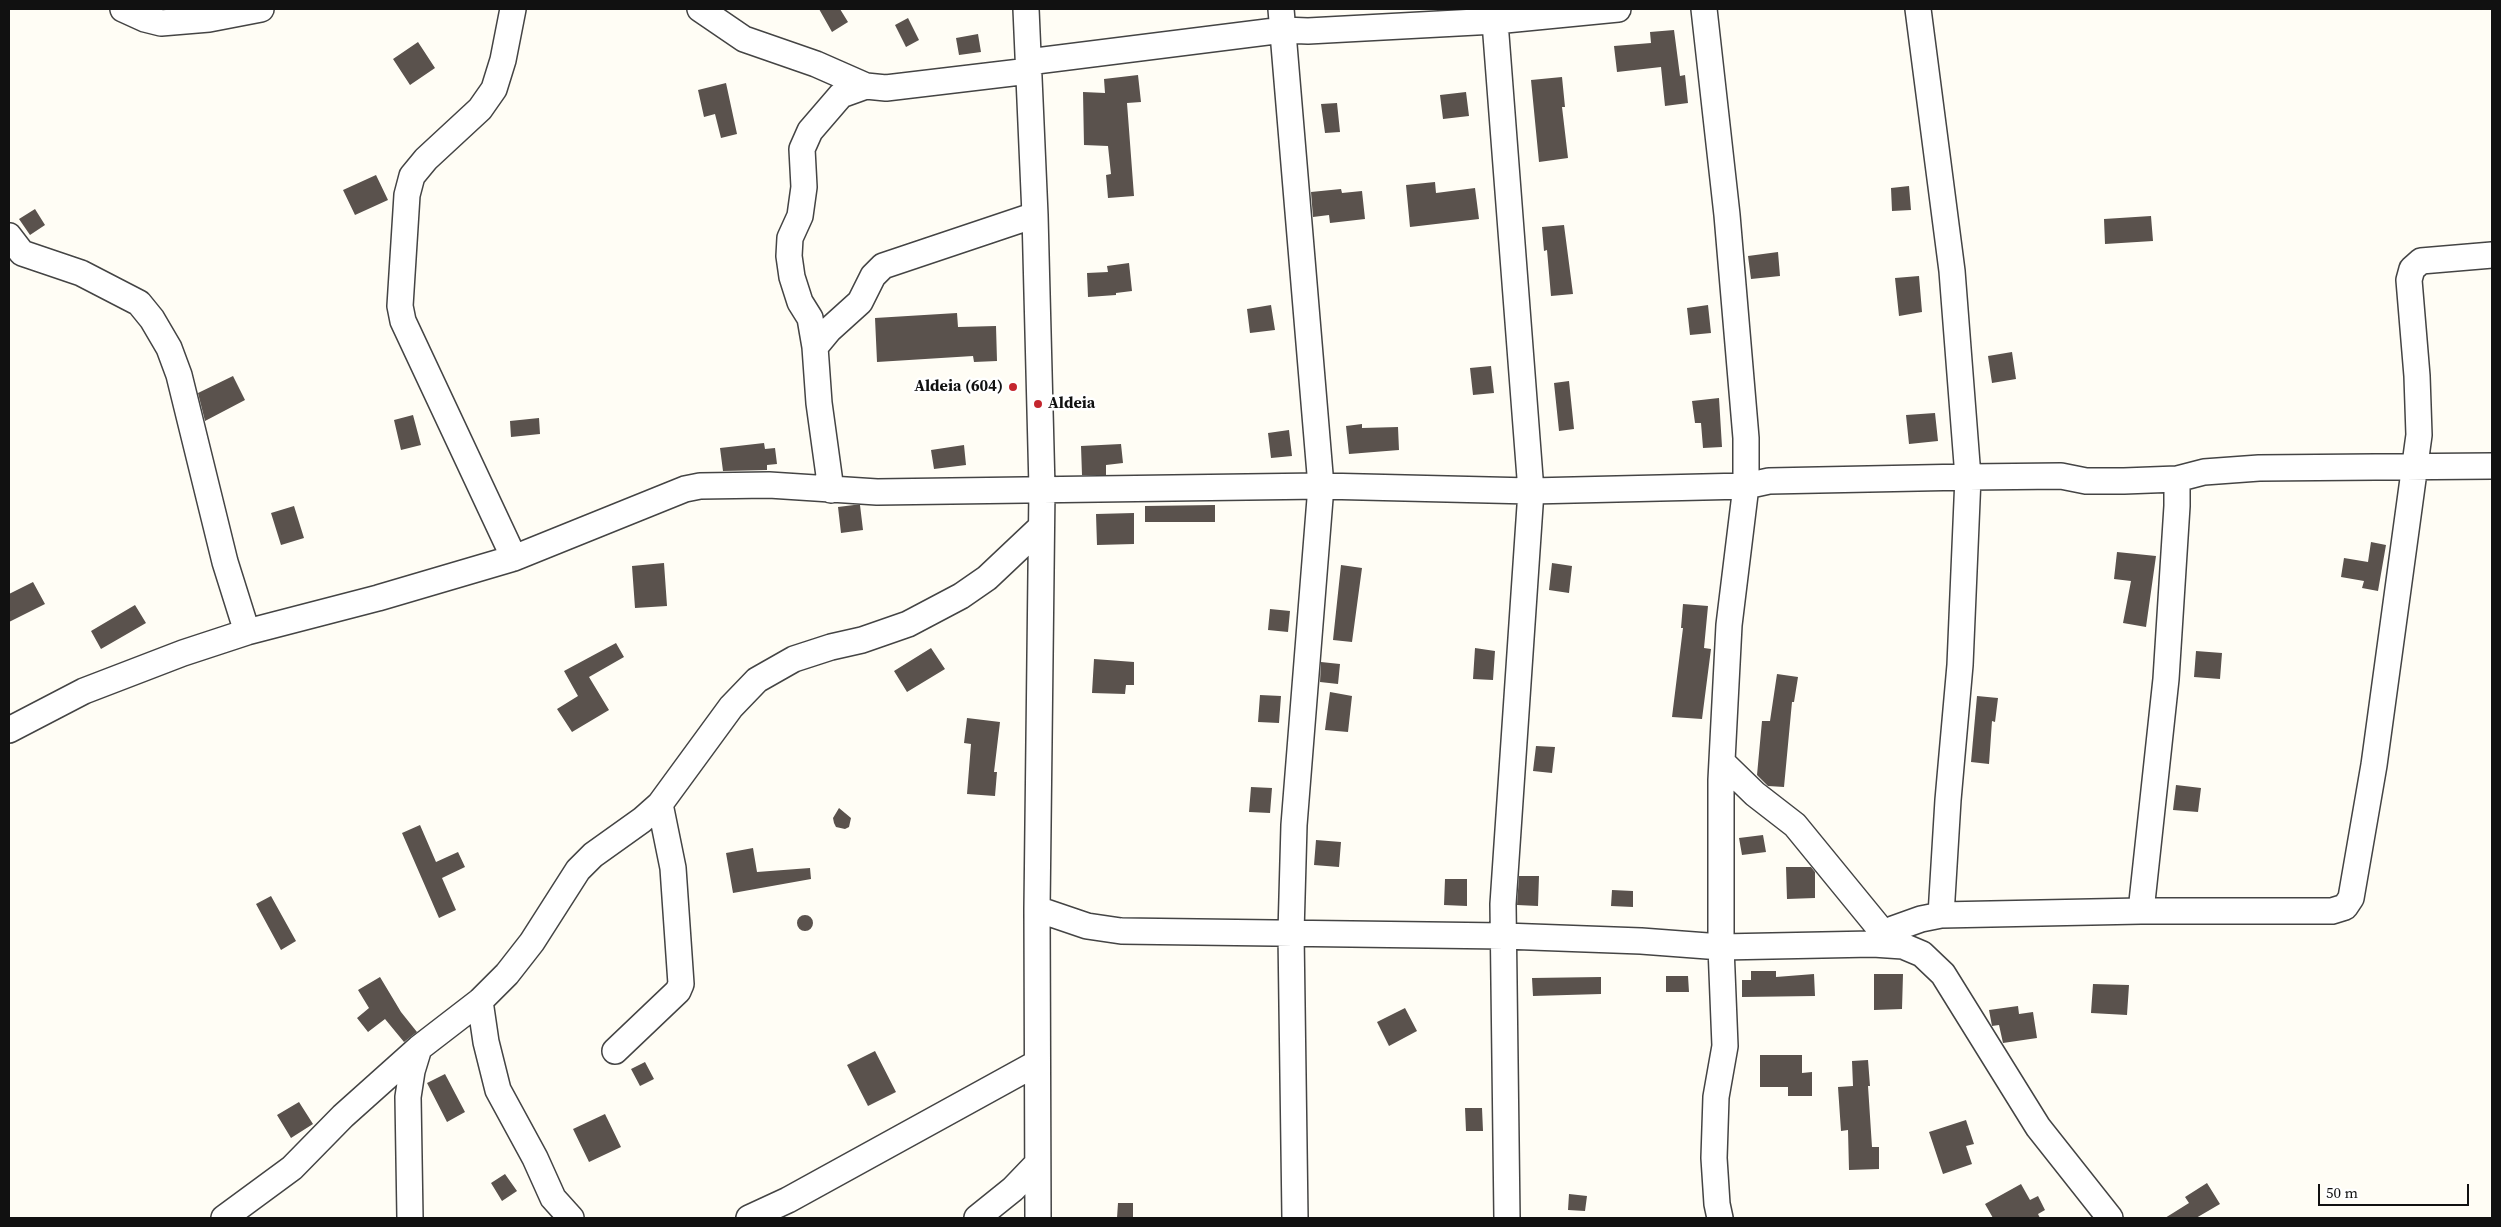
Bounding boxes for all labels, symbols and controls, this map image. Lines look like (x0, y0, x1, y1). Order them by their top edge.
place label: Aldeia (604) (914, 377, 1003, 397)
marker: Aldeia (604) (1007, 381, 1019, 393)
place label: Aldeia (1048, 394, 1095, 414)
marker: Aldeia (1032, 398, 1044, 410)
scale bar (2321, 1174, 2472, 1206)
text: 50 m (2326, 1182, 2358, 1203)

